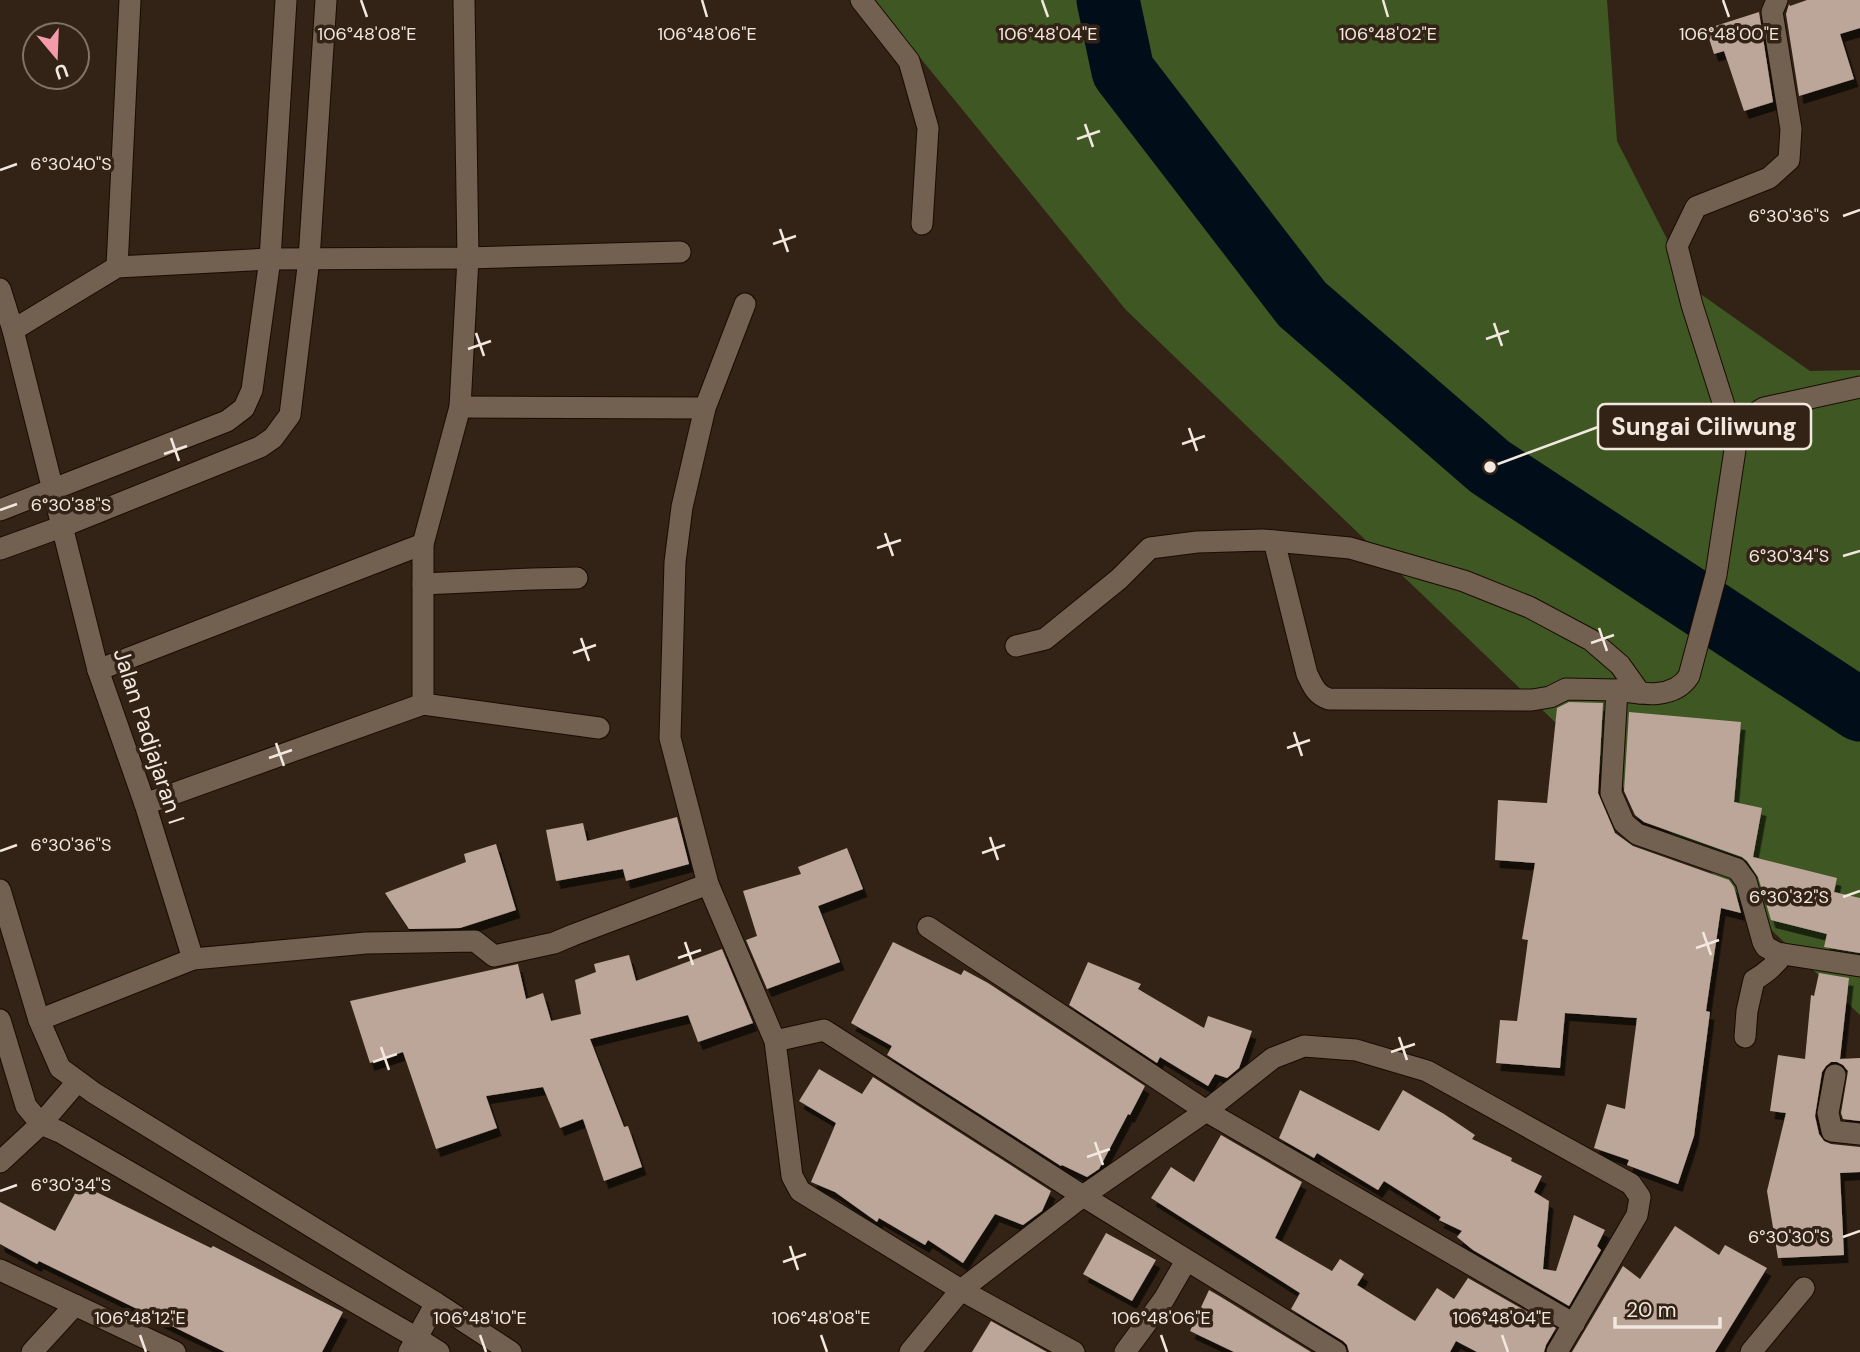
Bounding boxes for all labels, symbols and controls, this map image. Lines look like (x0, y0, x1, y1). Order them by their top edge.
north arrow (21, 21, 91, 91)
text: 106°48'08"E (318, 22, 416, 46)
text: 106°48'06"E (657, 22, 757, 46)
text: 106°48'04"E (999, 22, 1097, 46)
text: 106°48'02"E (1339, 22, 1437, 46)
text: 106°48'00"E (1679, 22, 1779, 46)
text: U (51, 58, 72, 86)
text: 6°30'40"S (30, 152, 112, 176)
text: 6°30'36"S (1749, 204, 1829, 228)
callout: Sungai Ciliwung (1598, 404, 1811, 449)
text: Sungai Ciliwung (1611, 411, 1797, 442)
text: 6°30'38"S (31, 493, 111, 517)
text: 6°30'34"S (1749, 544, 1829, 568)
street label: Jalan Padjajaran I (107, 644, 191, 828)
text: 6°30'36"S (31, 833, 111, 857)
text: 6°30'32"S (1749, 885, 1829, 909)
text: 6°30'34"S (31, 1173, 111, 1197)
text: 6°30'30"S (1748, 1225, 1830, 1249)
scale bar (1615, 1286, 1720, 1330)
text: 20 m (1626, 1296, 1677, 1324)
text: 106°48'12"E (94, 1306, 186, 1330)
text: 106°48'10"E (433, 1306, 527, 1330)
text: 106°48'08"E (772, 1306, 870, 1330)
text: 106°48'06"E (1111, 1306, 1211, 1330)
text: 106°48'04"E (1453, 1306, 1551, 1330)

